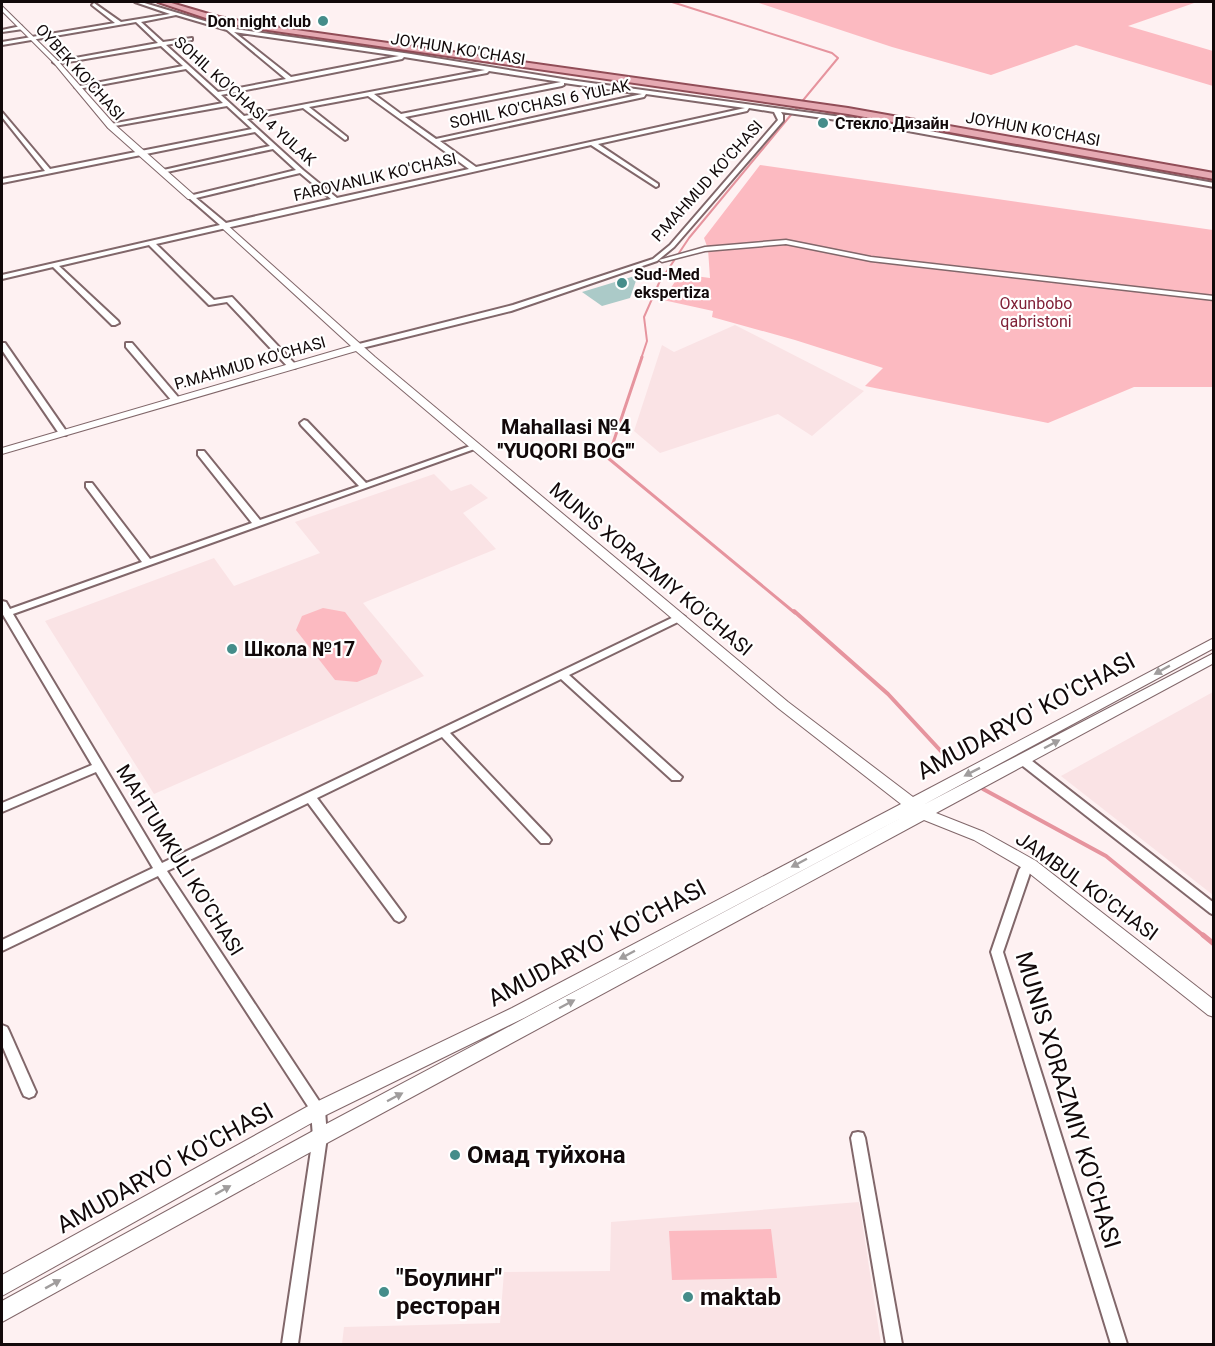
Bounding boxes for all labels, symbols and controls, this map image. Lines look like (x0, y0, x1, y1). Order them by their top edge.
place label: Don night club (207, 12, 311, 31)
marker: Don night club (316, 14, 330, 28)
street label: OYBEK KO'CHASI (32, 20, 128, 124)
street label: JOYHUN KO'CHASI (389, 29, 527, 69)
street label: SOHIL KO'CHASI 4 YULAK (170, 32, 320, 170)
street label: SOHIL KO'CHASI 6 YULAK (448, 75, 633, 132)
street label: JOYHUN KO'CHASI (964, 108, 1102, 150)
place label: Стекло Дизайн (835, 114, 949, 133)
marker: Стекло Дизайн (816, 116, 830, 130)
street label: P.MAHMUD KO'CHASI (648, 117, 766, 245)
street label: FAROVANLIK KO'CHASI (292, 149, 458, 205)
place label: Sud-Med ekspertiza (634, 265, 710, 302)
marker: Sud-Med ekspertiza (615, 276, 629, 290)
park label: Oxunbobo qabristoni (1000, 294, 1072, 331)
street label: P.MAHMUD KO'CHASI (172, 332, 328, 394)
district label: Mahallasi №4 ''YUQORI BOG'" (497, 415, 635, 463)
street label: MUNIS XORAZMIY KO'CHASI (545, 477, 757, 661)
place label: Школа №17 (244, 637, 355, 661)
marker: Школа №17 (225, 642, 239, 656)
street label: AMUDARYO' KO'CHASI (912, 647, 1140, 785)
one-way arrow (1153, 665, 1170, 675)
one-way arrow (1044, 739, 1061, 749)
street label: MAHTUMKULI KO'CHASI (111, 760, 249, 960)
one-way arrow (963, 767, 981, 777)
street label: JAMBUL KO'CHASI (1011, 826, 1163, 946)
one-way arrow (790, 858, 807, 868)
street label: AMUDARYO' KO'CHASI (483, 874, 711, 1012)
street label: MUNIS XORAZMIY KO'CHASI (1009, 948, 1127, 1252)
one-way arrow (618, 950, 635, 960)
one-way arrow (558, 1000, 575, 1009)
one-way arrow (386, 1092, 403, 1102)
street label: AMUDARYO' KO'CHASI (52, 1097, 278, 1239)
place label: Омад туйхона (467, 1141, 626, 1169)
marker: Омад туйхона (448, 1148, 462, 1162)
one-way arrow (215, 1185, 232, 1195)
place label: "Боулинг" ресторан (396, 1264, 502, 1320)
one-way arrow (45, 1279, 62, 1289)
place label: maktab (700, 1283, 781, 1311)
marker: "Боулинг" ресторан (377, 1285, 391, 1299)
marker: maktab (681, 1290, 695, 1304)

